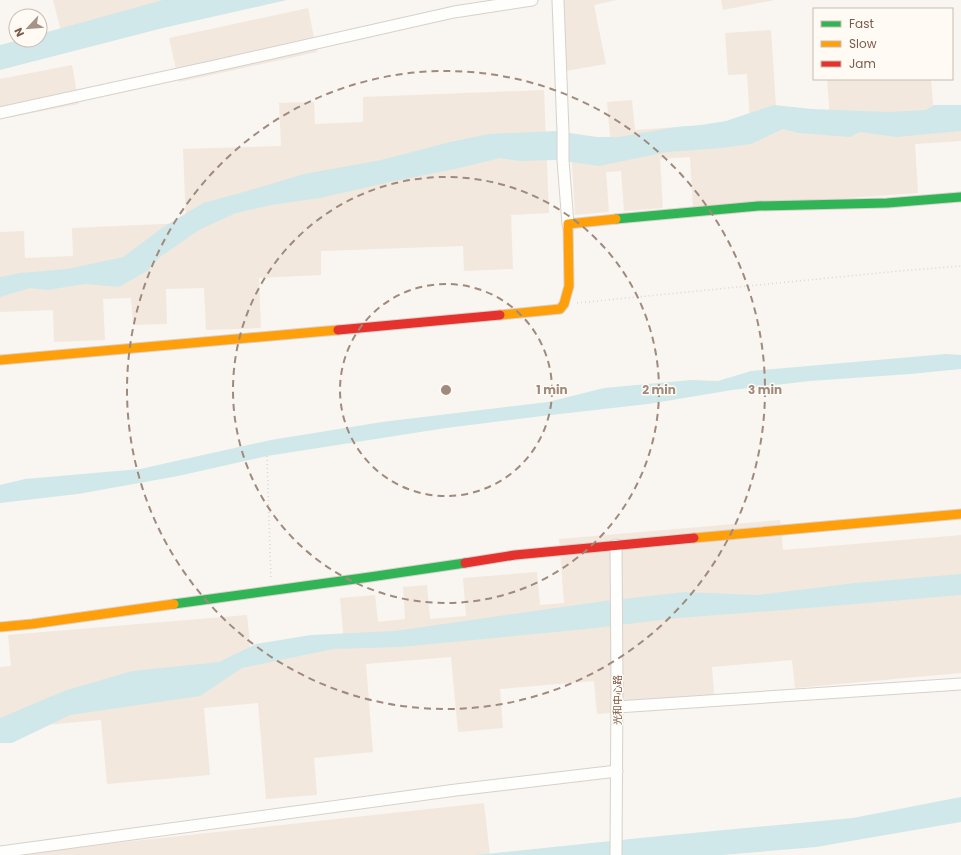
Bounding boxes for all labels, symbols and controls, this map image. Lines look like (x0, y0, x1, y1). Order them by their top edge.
north arrow (8, 8, 48, 48)
legend (813, 8, 953, 80)
text: Fast (849, 15, 874, 32)
text: N (10, 25, 28, 40)
text: Slow (849, 35, 877, 52)
text: Jam (849, 55, 876, 72)
text: 1 min (536, 381, 568, 398)
text: 2 min (642, 381, 676, 398)
text: 3 min (748, 381, 782, 398)
centre of rings (439, 383, 453, 397)
street label: 光和中心路 (610, 675, 625, 725)

